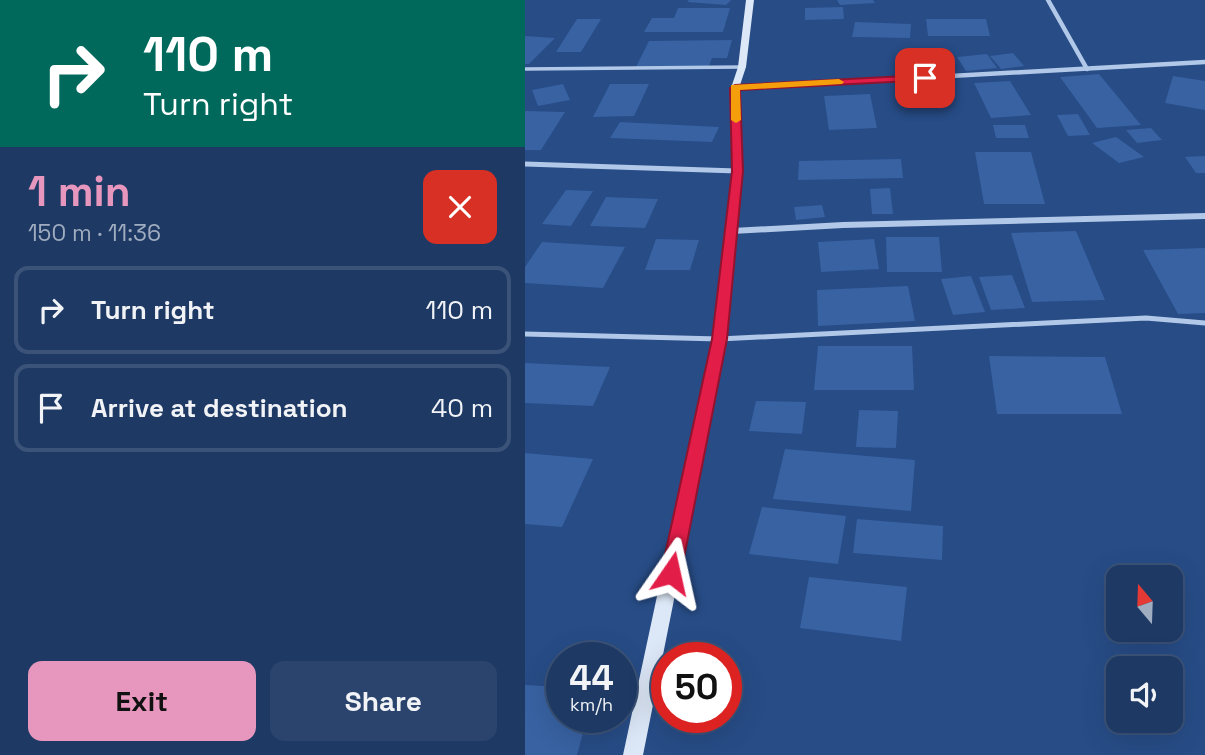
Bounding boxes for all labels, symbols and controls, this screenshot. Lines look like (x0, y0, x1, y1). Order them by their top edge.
text: 110 m (143, 23, 273, 85)
icon: right (28, 28, 119, 119)
pin (895, 48, 955, 108)
icon: arrive (906, 59, 944, 97)
text: Turn right (143, 84, 293, 124)
text: 1 min (28, 165, 131, 218)
button: close (423, 170, 497, 244)
text: 150 m · 11:36 (28, 218, 161, 248)
icon: right (32, 291, 70, 329)
text: Turn right (91, 293, 215, 327)
text: 110 m (426, 293, 493, 327)
icon: arrive (32, 389, 70, 427)
text: Arrive at destination (91, 391, 348, 425)
text: 40 m (431, 391, 493, 425)
position arrow (634, 536, 708, 610)
north arrow (1106, 565, 1183, 642)
map controls (1106, 565, 1183, 733)
speed limit sign: 50 (651, 642, 742, 733)
text: 44 (569, 656, 614, 700)
button: sound (1106, 656, 1183, 733)
button: Exit (28, 661, 256, 741)
button: Share (270, 661, 497, 741)
text: km/h (570, 693, 613, 716)

